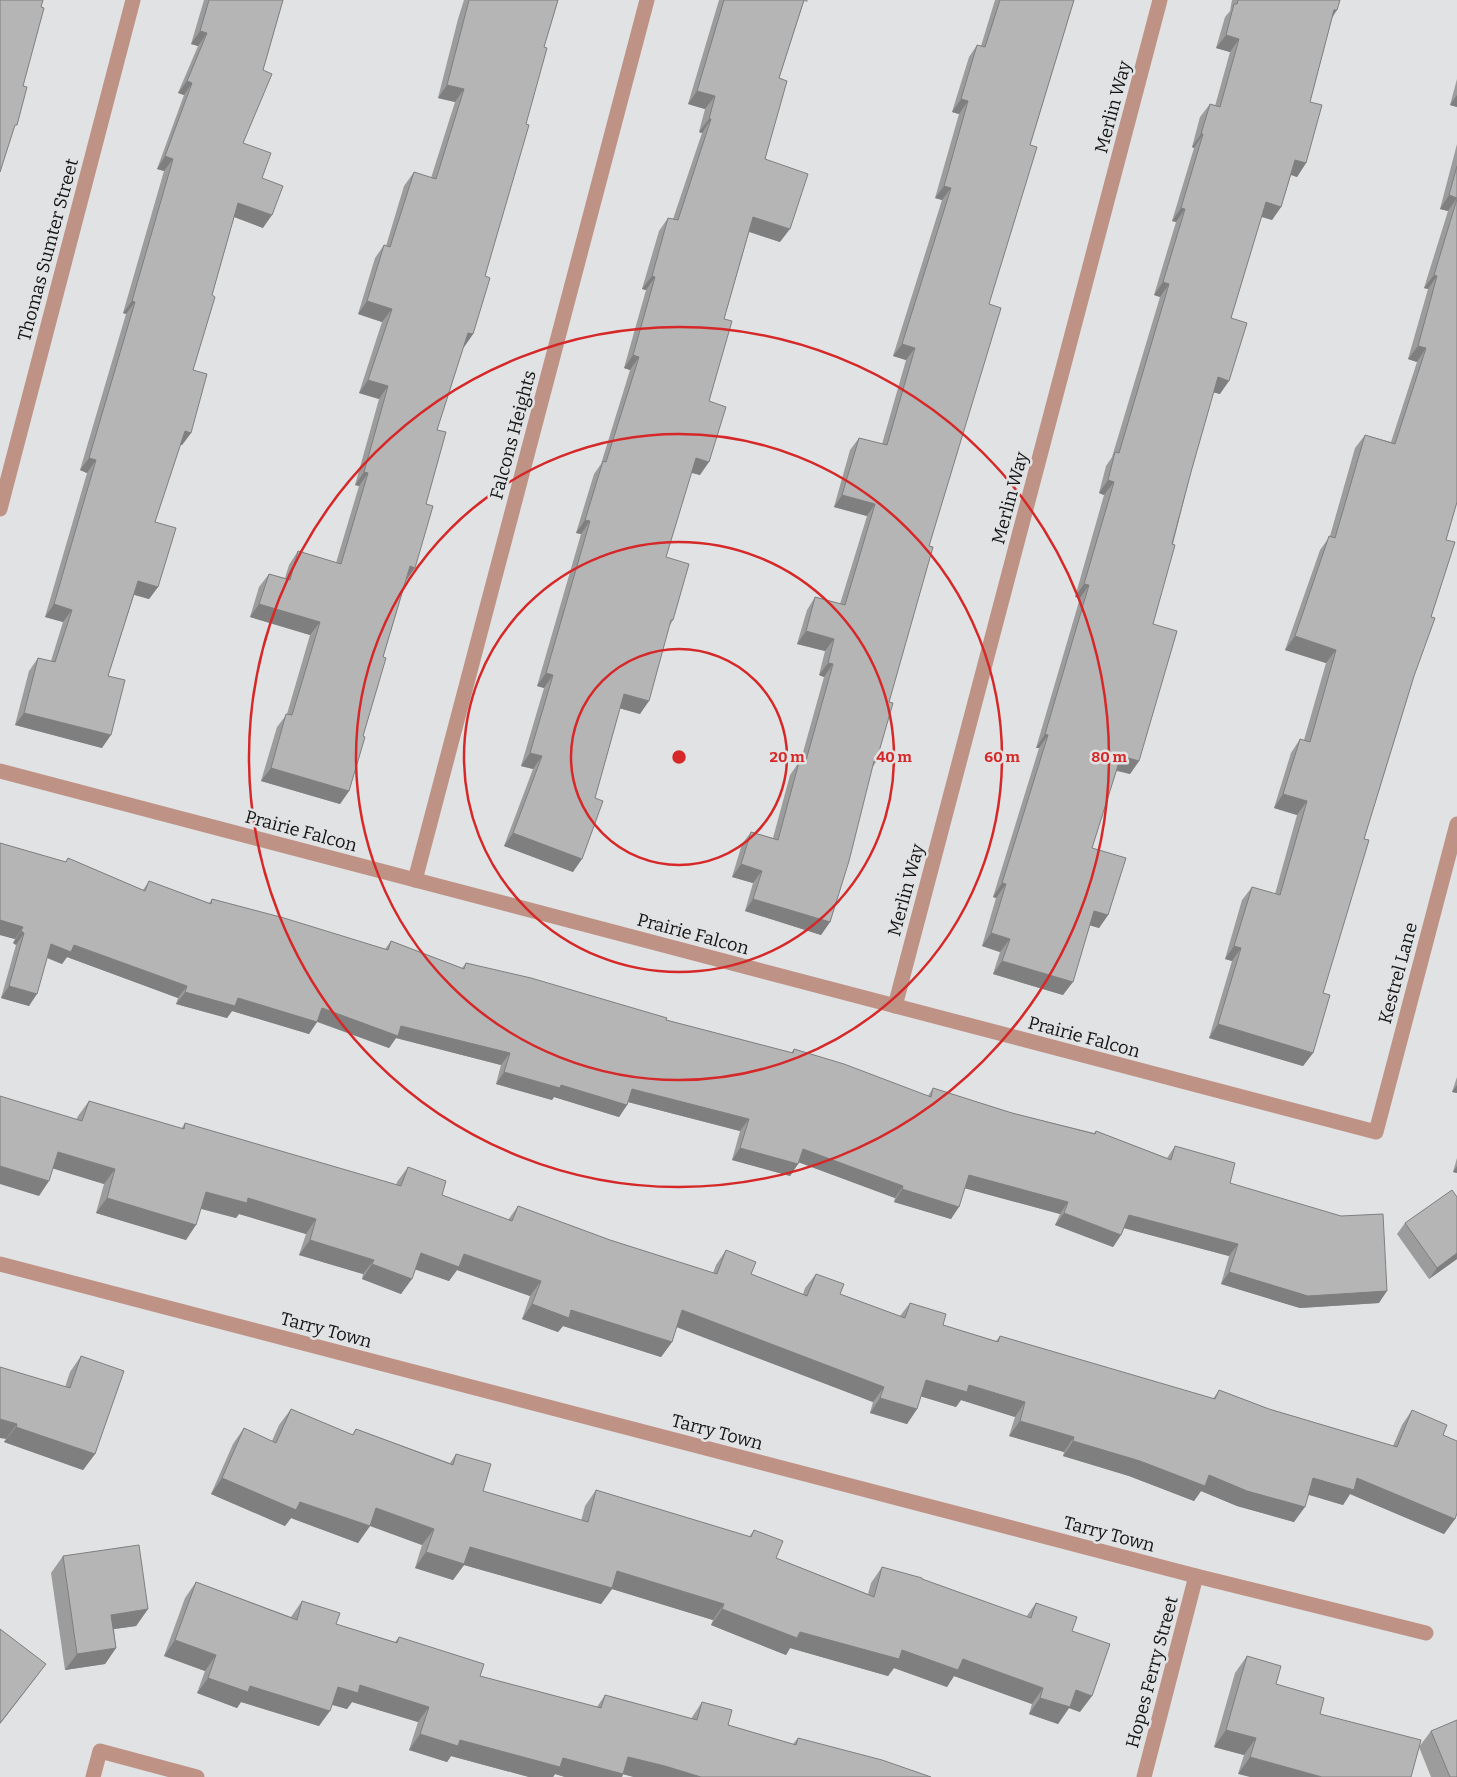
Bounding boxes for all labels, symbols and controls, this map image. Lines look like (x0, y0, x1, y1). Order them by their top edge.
street label: Merlin Way (1090, 58, 1136, 155)
street label: Thomas Sumter Street (13, 156, 83, 344)
street label: Falcons Heights (485, 368, 541, 502)
street label: Merlin Way (987, 449, 1033, 546)
centre of rings (670, 748, 688, 766)
text: 20 m (770, 748, 805, 766)
text: 40 m (876, 748, 913, 766)
text: 60 m (984, 748, 1020, 766)
text: 80 m (1091, 748, 1127, 766)
street label: Prairie Falcon (243, 806, 360, 857)
street label: Merlin Way (883, 841, 929, 938)
street label: Prairie Falcon (635, 909, 752, 960)
street label: Kestrel Lane (1374, 920, 1422, 1026)
street label: Prairie Falcon (1026, 1012, 1143, 1063)
street label: Tarry Town (278, 1307, 375, 1353)
street label: Tarry Town (669, 1409, 766, 1455)
street label: Tarry Town (1061, 1511, 1158, 1557)
street label: Hopes Ferry Street (1121, 1593, 1183, 1750)

